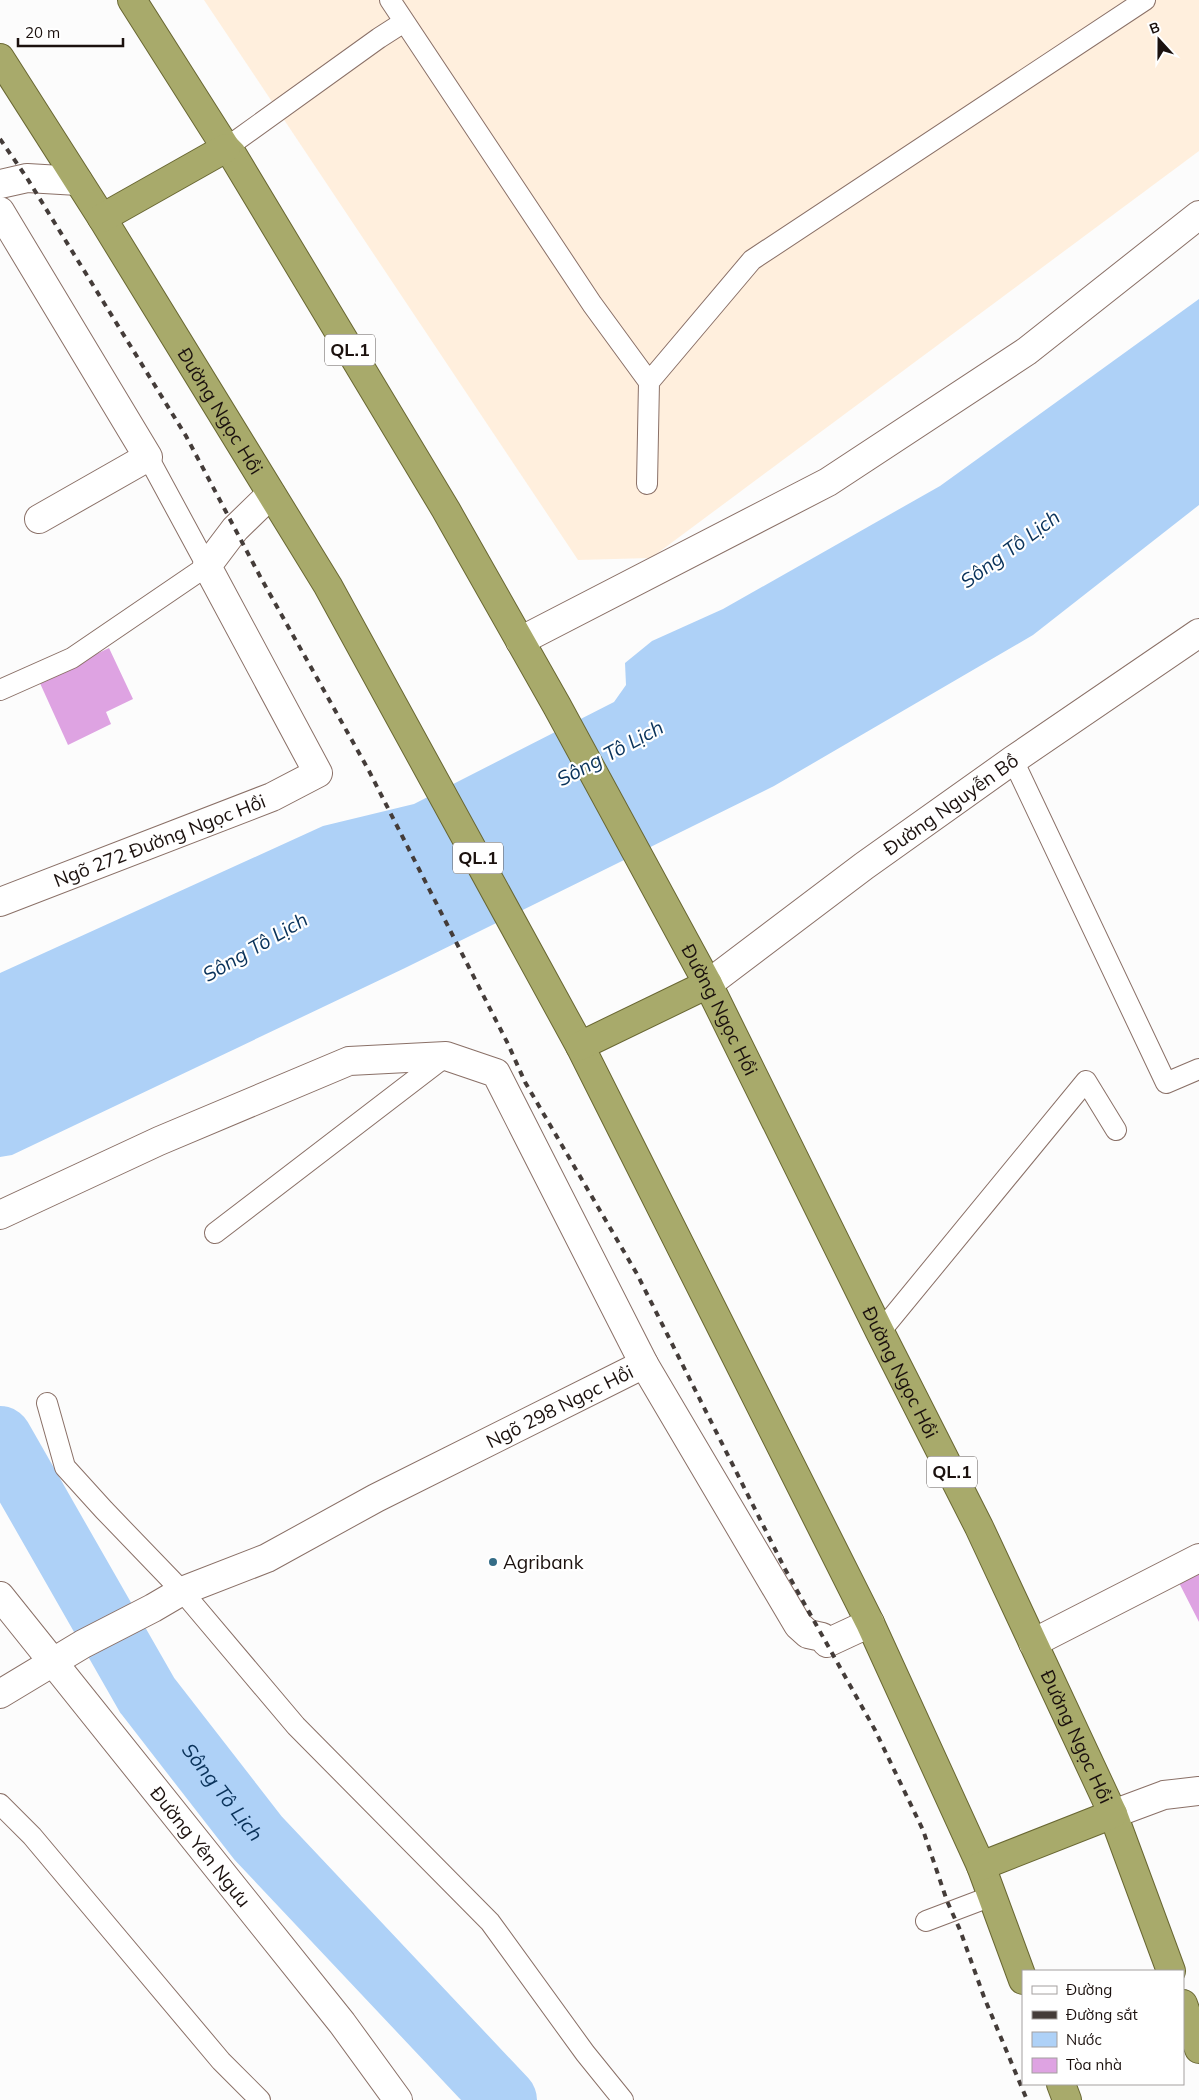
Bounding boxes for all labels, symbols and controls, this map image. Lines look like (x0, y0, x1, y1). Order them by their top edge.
scale bar (18, 15, 122, 47)
north arrow (1134, 15, 1184, 65)
text: B (1147, 18, 1162, 38)
text: 20 m (25, 23, 60, 42)
road number: QL.1 (325, 334, 375, 366)
street label: Đường Ngọc Hồi (172, 343, 268, 479)
water label: Sông Tô Lịch (955, 504, 1065, 593)
water label: Sông Tô Lịch (552, 714, 667, 791)
street label: Đường Nguyễn Bồ (878, 748, 1023, 861)
street label: Ngõ 272 Đường Ngọc Hồi (50, 789, 269, 892)
road number: QL.1 (453, 842, 503, 874)
water label: Sông Tô Lịch (198, 906, 312, 987)
street label: Đường Ngọc Hồi (676, 940, 763, 1079)
street label: Đường Ngọc Hồi (857, 1302, 944, 1442)
street label: Ngõ 298 Ngọc Hồi (482, 1359, 637, 1453)
road number: QL.1 (927, 1456, 977, 1488)
place label: Agribank (503, 1550, 584, 1574)
marker: Agribank (487, 1556, 499, 1568)
street label: Đường Ngọc Hồi (1035, 1666, 1118, 1807)
water label: Sông Tô Lịch (177, 1738, 269, 1846)
street label: Đường Yên Ngưu (145, 1781, 256, 1912)
legend (1022, 1970, 1184, 2085)
text: Đường (1066, 1980, 1112, 1999)
text: Đường sắt (1066, 2005, 1138, 2024)
text: Nước (1066, 2030, 1102, 2049)
text: Tòa nhà (1066, 2055, 1122, 2074)

